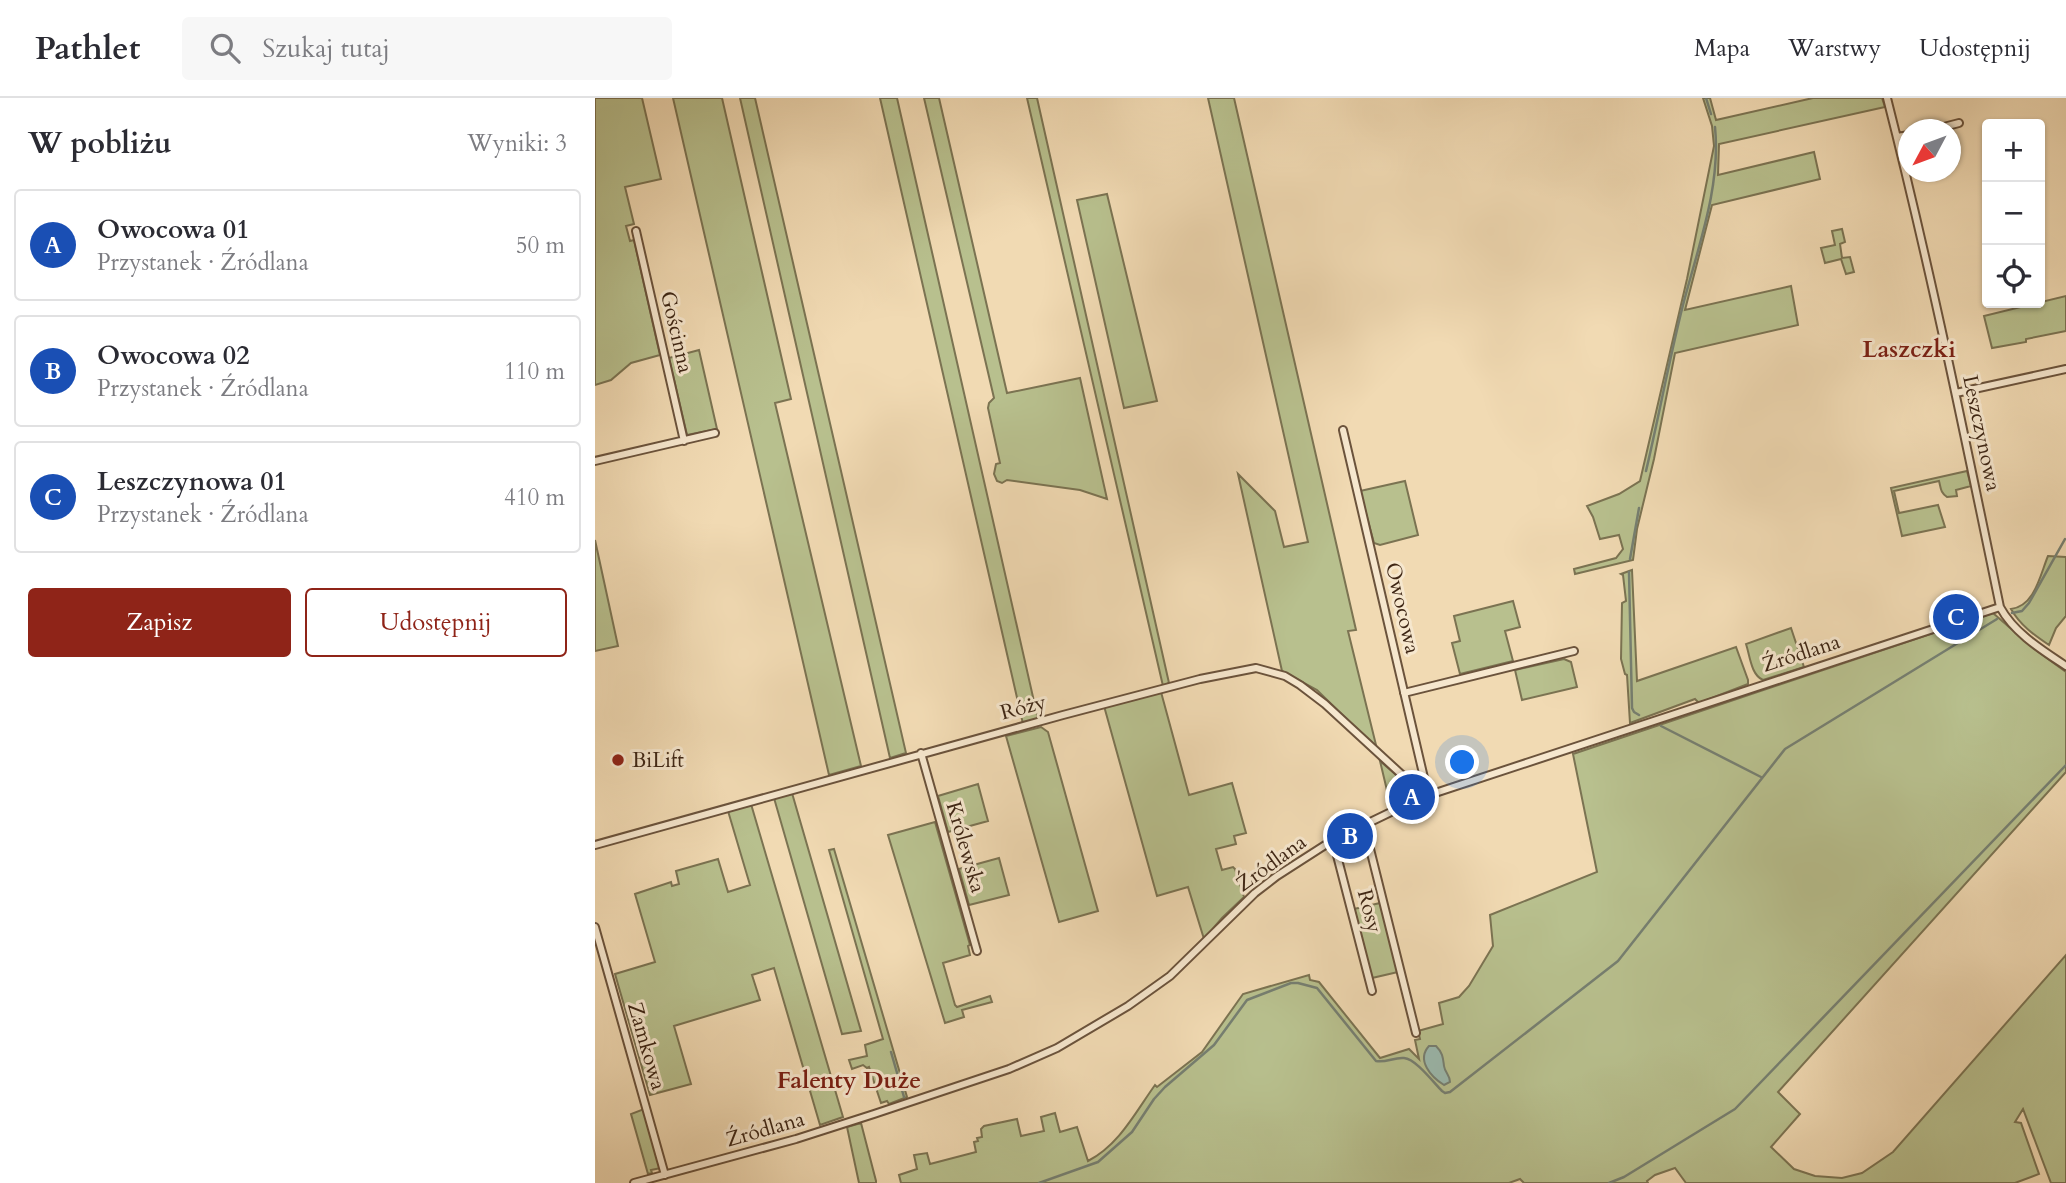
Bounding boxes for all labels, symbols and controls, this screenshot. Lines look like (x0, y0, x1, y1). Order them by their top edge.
search box (182, 17, 672, 80)
text: Pathlet (35, 26, 140, 71)
icon: search (206, 29, 244, 67)
text: Szukaj tutaj (262, 31, 390, 66)
text: Mapa (1694, 32, 1750, 65)
text: Warstwy (1788, 32, 1881, 65)
text: Udostępnij (1919, 32, 2031, 65)
north arrow (1898, 119, 1961, 182)
map controls (1982, 119, 2045, 308)
button: + (1982, 119, 2045, 182)
text: W pobliżu (28, 123, 172, 164)
text: Wyniki: 3 (467, 128, 567, 159)
button: − (1982, 182, 2045, 245)
text: Owocowa 01 (97, 212, 249, 247)
text: A (44, 230, 62, 261)
text: 50 m (516, 230, 565, 261)
button: locate (1982, 245, 2045, 308)
text: Przystanek · Źródlana (97, 247, 309, 278)
street label: Gościnna (653, 288, 700, 376)
district label: Laszczki (1862, 333, 1956, 366)
text: Owocowa 02 (97, 338, 249, 373)
text: B (45, 356, 61, 387)
text: 110 m (504, 356, 565, 387)
street label: Leszczynowa (1955, 372, 2008, 494)
text: Przystanek · Źródlana (97, 373, 309, 404)
text: Leszczynowa 01 (97, 464, 287, 499)
text: C (44, 482, 62, 513)
text: 410 m (504, 482, 565, 513)
text: Przystanek · Źródlana (97, 499, 309, 530)
street label: Owocowa (1378, 559, 1427, 657)
button: Zapisz (28, 588, 291, 657)
button: Udostępnij (305, 588, 567, 657)
pin: C (1933, 591, 1979, 643)
street label: Źródlana (1758, 627, 1844, 680)
street label: Róży (997, 687, 1049, 727)
your location (1445, 745, 1479, 779)
place label: BiLift (632, 746, 684, 775)
marker: BiLift (610, 752, 626, 768)
pin: A (1389, 771, 1435, 823)
street label: Królewska (939, 798, 992, 896)
pin: B (1327, 810, 1373, 862)
street label: Źródlana (1230, 828, 1312, 899)
street label: Rosy (1350, 886, 1389, 936)
street label: Zamkowa (620, 999, 673, 1094)
district label: Falenty Duże (777, 1064, 921, 1097)
street label: Źródlana (722, 1104, 808, 1155)

